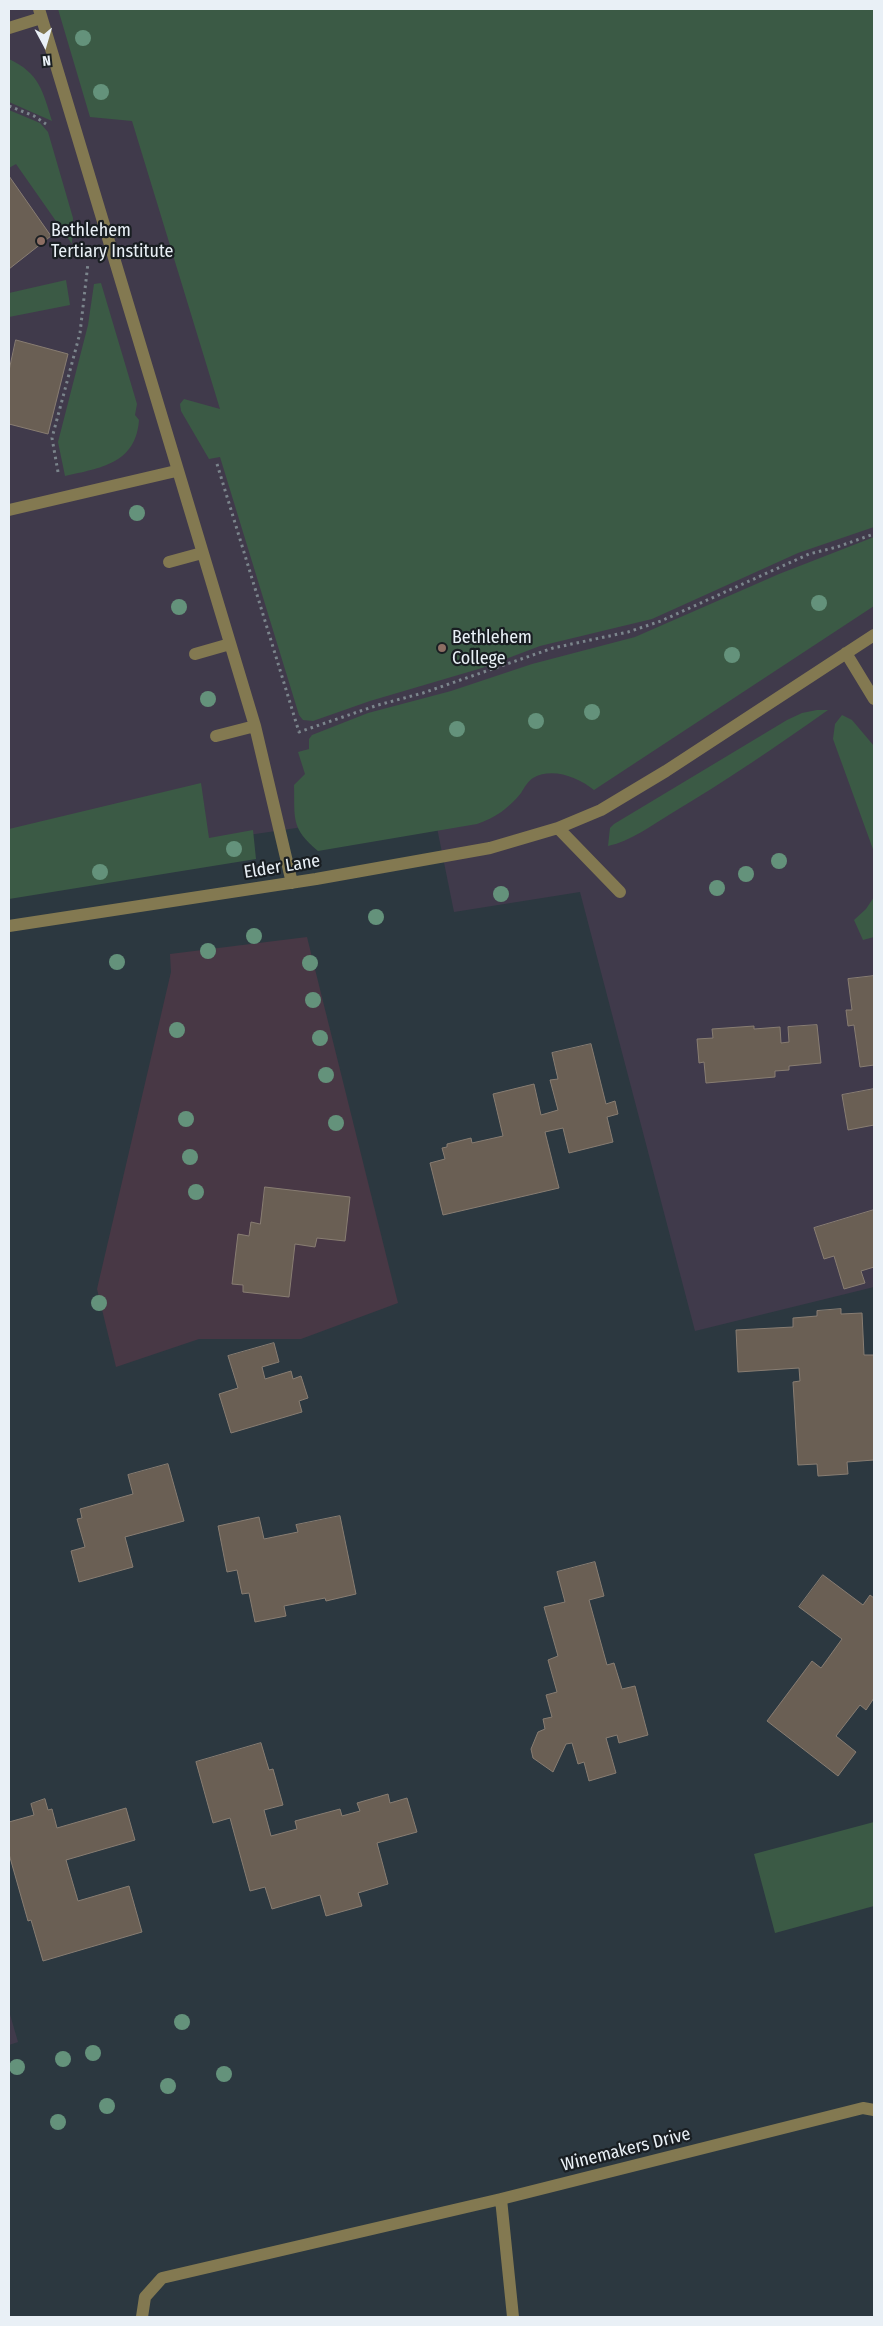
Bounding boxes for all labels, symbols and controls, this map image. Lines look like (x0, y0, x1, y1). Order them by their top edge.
north arrow (20, 20, 70, 70)
text: N (42, 52, 52, 69)
place label: Bethlehem Tertiary Institute (51, 220, 173, 262)
marker: Bethlehem Tertiary Institute (35, 235, 47, 247)
place label: Bethlehem College (452, 627, 532, 670)
marker: Bethlehem College (436, 642, 448, 654)
street label: Elder Lane (242, 850, 322, 884)
street label: Winemakers Drive (559, 2124, 693, 2176)

